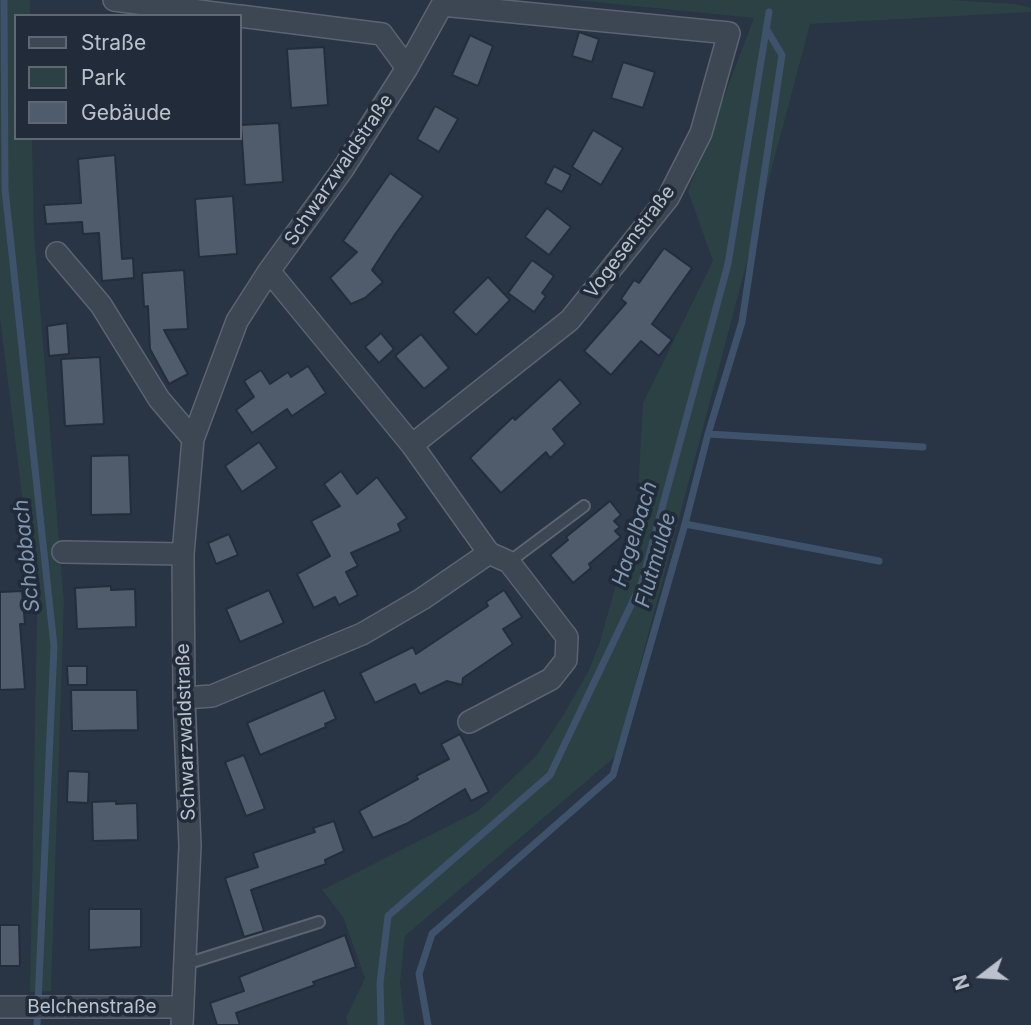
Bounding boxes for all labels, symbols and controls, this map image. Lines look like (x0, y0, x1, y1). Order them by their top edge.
legend (14, 14, 242, 140)
text: Straße (81, 30, 146, 55)
text: Park (81, 65, 126, 90)
street label: Schwarzwaldstraße (280, 90, 398, 250)
text: Gebäude (81, 100, 171, 125)
street label: Vogesenstraße (580, 181, 680, 303)
water label: Hagelbach (607, 478, 663, 590)
water label: Schobbach (9, 498, 45, 614)
water label: Flutmulde (630, 510, 682, 610)
street label: Schwarzwaldstraße (172, 643, 200, 821)
north arrow (947, 941, 1017, 1011)
text: N (948, 972, 975, 993)
street label: Belchenstraße (27, 996, 157, 1018)

